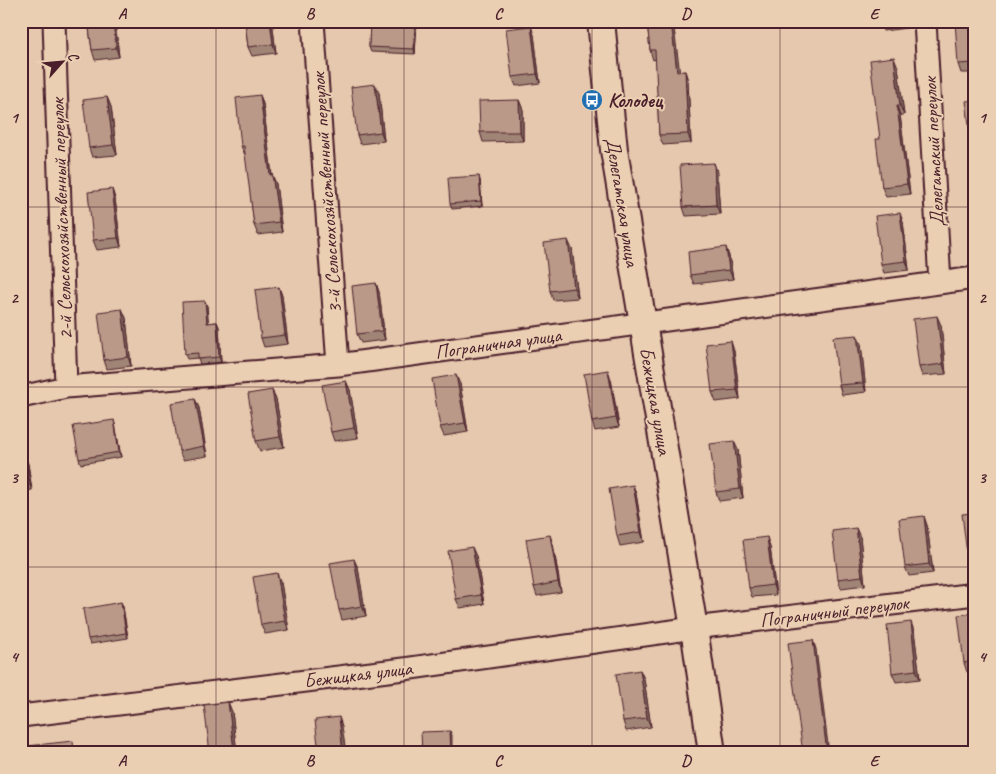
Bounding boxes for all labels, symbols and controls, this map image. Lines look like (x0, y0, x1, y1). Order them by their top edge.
text: A (118, 4, 128, 24)
text: B (306, 4, 316, 24)
text: C (494, 4, 504, 24)
text: D (681, 4, 692, 24)
text: E (870, 4, 881, 24)
north arrow (38, 38, 88, 88)
text: С (64, 49, 83, 65)
street label: 3-й Сельскохозяйственный переулок (305, 70, 347, 314)
street label: Делегатский переулок (917, 75, 950, 227)
bus stop icon: Колодец (580, 88, 604, 112)
place label: Колодец (608, 88, 664, 113)
street label: 2-й Сельскохозяйственный переулок (45, 96, 78, 340)
text: 1 (10, 108, 19, 128)
text: 1 (978, 108, 987, 128)
street label: Делегатская улица (600, 136, 645, 270)
text: 2 (10, 288, 19, 308)
text: 2 (978, 288, 987, 308)
street label: Пограничная улица (433, 322, 565, 365)
street label: Бежицкая улица (634, 345, 677, 458)
text: 3 (10, 468, 19, 488)
text: 3 (978, 468, 987, 488)
street label: Пограничный переулок (758, 590, 911, 633)
text: 4 (10, 647, 19, 667)
text: 4 (978, 647, 987, 667)
street label: Бежицкая улица (302, 655, 415, 694)
text: A (118, 751, 128, 771)
text: B (306, 751, 316, 771)
text: C (494, 751, 504, 771)
text: D (681, 751, 692, 771)
text: E (870, 751, 881, 771)

